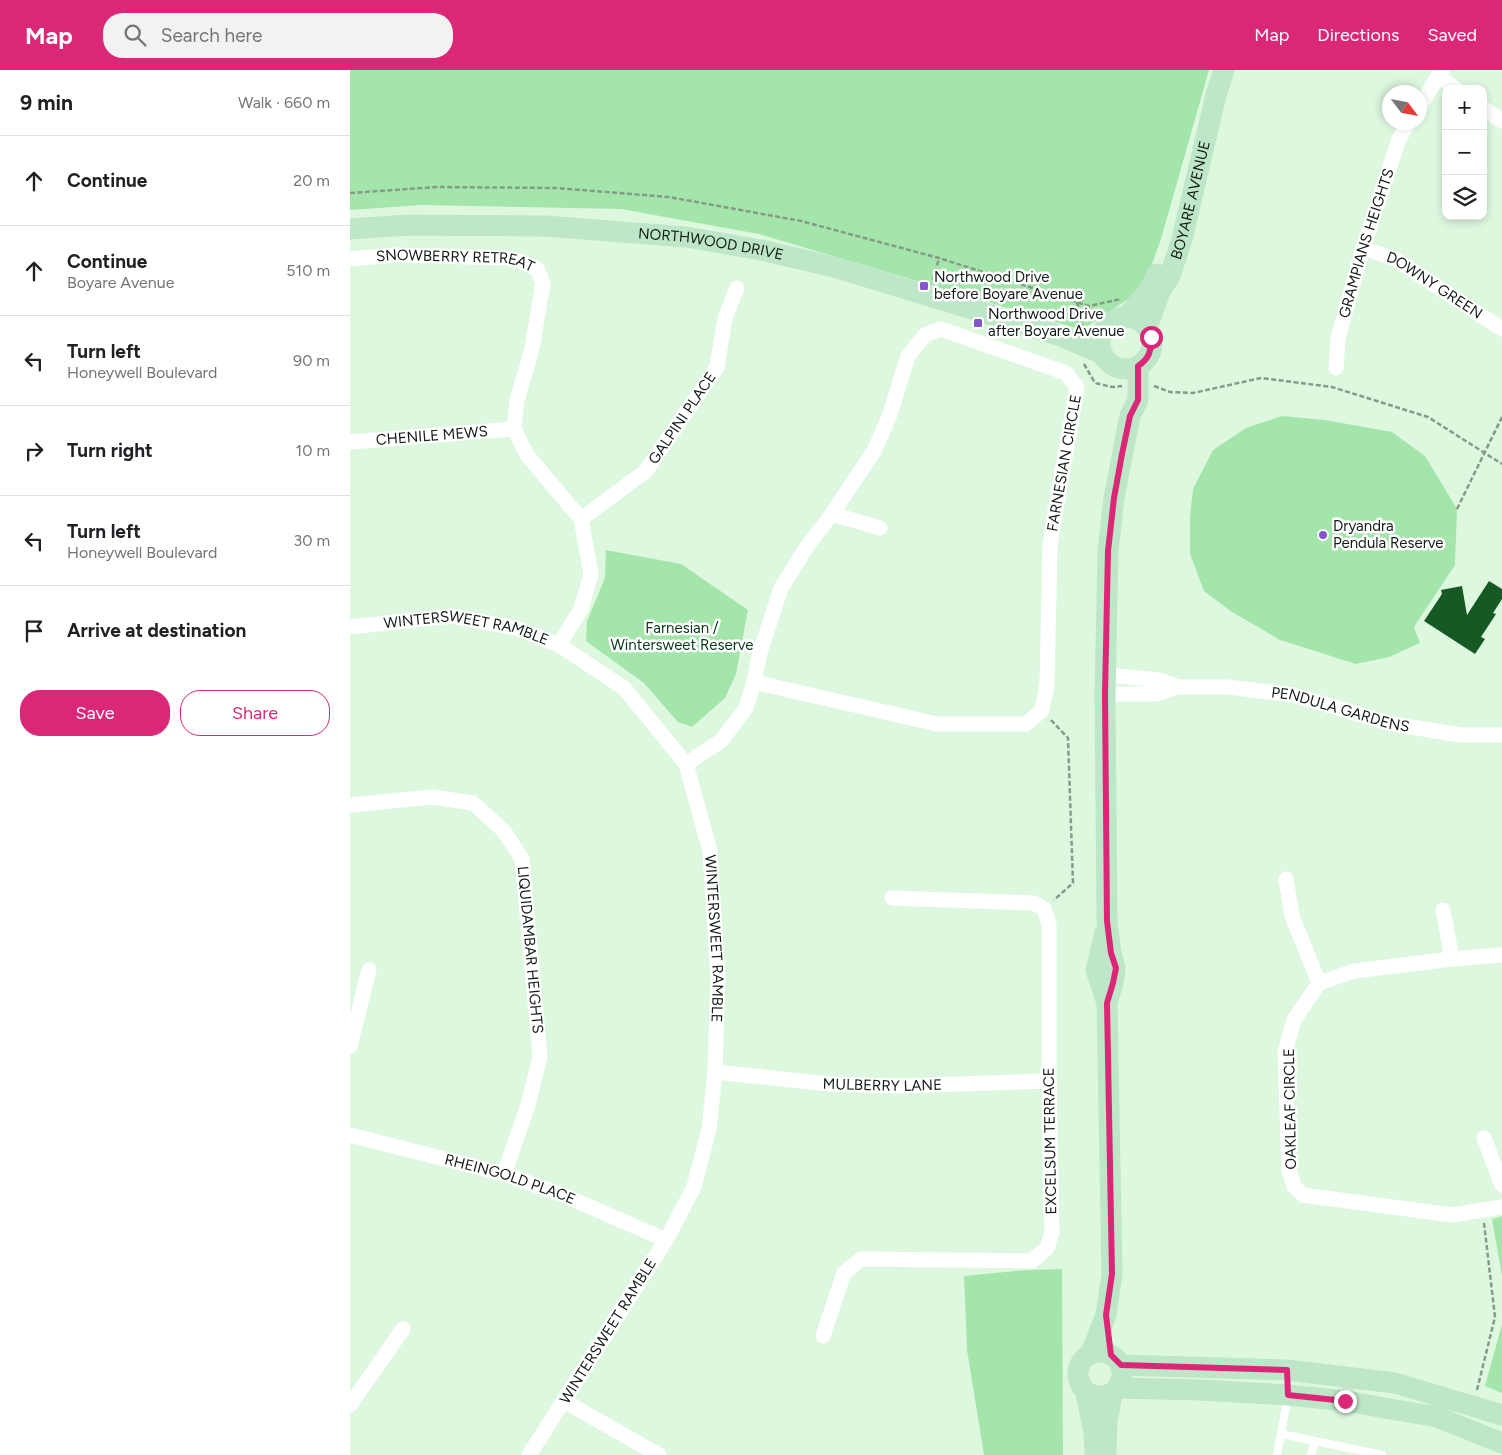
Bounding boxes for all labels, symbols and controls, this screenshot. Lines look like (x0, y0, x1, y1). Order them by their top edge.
search box (103, 13, 453, 58)
text: Map (25, 21, 73, 50)
icon: search (121, 21, 149, 49)
text: Search here (161, 24, 262, 47)
text: Map (1254, 24, 1289, 46)
text: Directions (1317, 24, 1399, 46)
text: Saved (1427, 24, 1477, 46)
north arrow (1382, 85, 1427, 130)
map controls (1442, 85, 1487, 220)
button: + (1442, 85, 1487, 130)
text: 9 min (20, 90, 73, 115)
text: Walk · 660 m (238, 93, 330, 112)
button: − (1442, 130, 1487, 175)
street label: BOYARE AVENUE (1167, 139, 1214, 262)
street label: GRAMPIANS HEIGHTS (1335, 166, 1398, 320)
icon: ahead (20, 167, 48, 195)
text: Continue (67, 169, 147, 192)
text: 20 m (293, 171, 330, 190)
button: layers (1442, 175, 1487, 220)
street label: NORTHWOOD DRIVE (637, 224, 785, 264)
street label: SNOWBERRY RETREAT (375, 246, 538, 276)
street label: DOWNY GREEN (1384, 248, 1486, 323)
text: Continue (67, 250, 147, 273)
icon: ahead (20, 257, 48, 285)
text: 510 m (286, 261, 330, 280)
place label: Northwood Drive before Boyare Avenue (934, 268, 1083, 303)
text: Boyare Avenue (67, 273, 174, 292)
marker: Northwood Drive before Boyare Avenue (918, 280, 930, 292)
place label: Northwood Drive after Boyare Avenue (988, 305, 1125, 340)
marker: Northwood Drive after Boyare Avenue (972, 317, 984, 329)
route start (1140, 326, 1163, 349)
text: Turn left (67, 340, 141, 363)
icon: left (20, 347, 48, 375)
text: 90 m (293, 351, 330, 370)
text: Honeywell Boulevard (67, 363, 217, 382)
street label: GALPINI PLACE (644, 369, 720, 467)
street label: FARNESIAN CIRCLE (1043, 393, 1085, 533)
street label: CHENILE MEWS (375, 422, 488, 449)
icon: right (20, 437, 48, 465)
text: Turn right (67, 439, 153, 462)
text: 10 m (296, 441, 330, 460)
place label: Dryandra Pendula Reserve (1333, 517, 1444, 552)
text: Turn left (67, 520, 141, 543)
icon: left (20, 527, 48, 555)
marker: Dryandra Pendula Reserve (1317, 529, 1329, 541)
text: 30 m (293, 531, 330, 550)
text: Honeywell Boulevard (67, 543, 217, 562)
street label: WINTERSWEET RAMBLE (383, 607, 551, 649)
icon: arrive (20, 617, 48, 645)
text: Arrive at destination (67, 619, 246, 642)
park label: Farnesian / Wintersweet Reserve (610, 619, 754, 654)
street label: PENDULA GARDENS (1270, 683, 1411, 736)
button: Save (20, 690, 170, 736)
button: Share (180, 690, 330, 736)
street label: WINTERSWEET RAMBLE (701, 854, 727, 1023)
street label: LIQUIDAMBAR HEIGHTS (514, 865, 547, 1034)
street label: OAKLEAF CIRCLE (1280, 1048, 1300, 1170)
street label: EXCELSUM TERRACE (1040, 1067, 1060, 1215)
street label: MULBERRY LANE (823, 1075, 942, 1095)
street label: RHEINGOLD PLACE (443, 1150, 578, 1208)
street label: WINTERSWEET RAMBLE (556, 1255, 660, 1407)
route end (1334, 1390, 1357, 1413)

